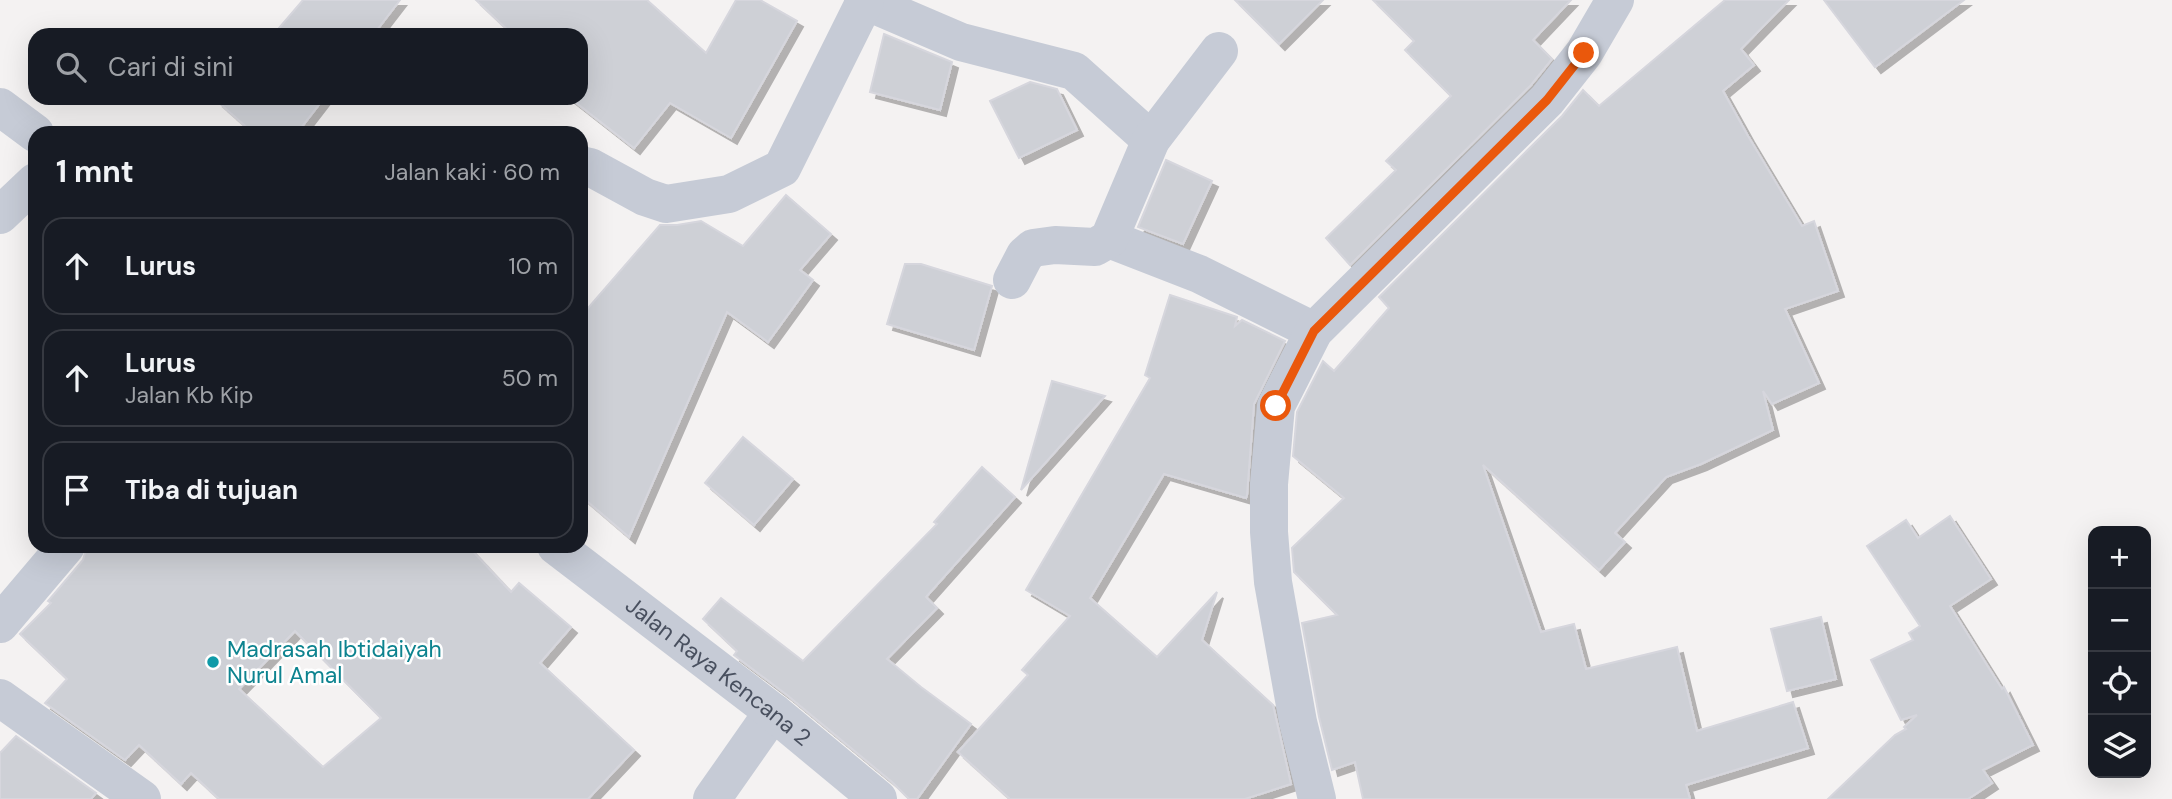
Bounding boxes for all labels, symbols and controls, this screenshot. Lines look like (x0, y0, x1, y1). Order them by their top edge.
search box (28, 28, 588, 105)
route end (1568, 37, 1599, 68)
icon: search (52, 48, 90, 86)
text: Cari di sini (108, 50, 233, 84)
text: 1 mnt (56, 152, 134, 191)
text: Jalan kaki · 60 m (384, 157, 560, 187)
icon: ahead (58, 247, 96, 285)
text: Lurus (125, 249, 196, 283)
text: 10 m (508, 251, 558, 281)
text: Lurus (125, 346, 196, 380)
icon: ahead (58, 359, 96, 397)
text: 50 m (502, 363, 558, 393)
text: Jalan Kb Kip (125, 380, 253, 410)
route start (1260, 390, 1291, 421)
icon: arrive (58, 471, 96, 509)
text: Tiba di tujuan (125, 473, 298, 507)
map controls (2088, 526, 2151, 778)
button: + (2088, 526, 2151, 589)
button: − (2088, 589, 2151, 652)
street label: Jalan Raya Kencana 2 (620, 590, 817, 752)
place label: Madrasah Ibtidaiyah Nurul Amal (227, 634, 442, 690)
button: locate (2088, 652, 2151, 715)
marker: Madrasah Ibtidaiyah Nurul Amal (205, 654, 221, 670)
button: layers (2088, 715, 2151, 778)

